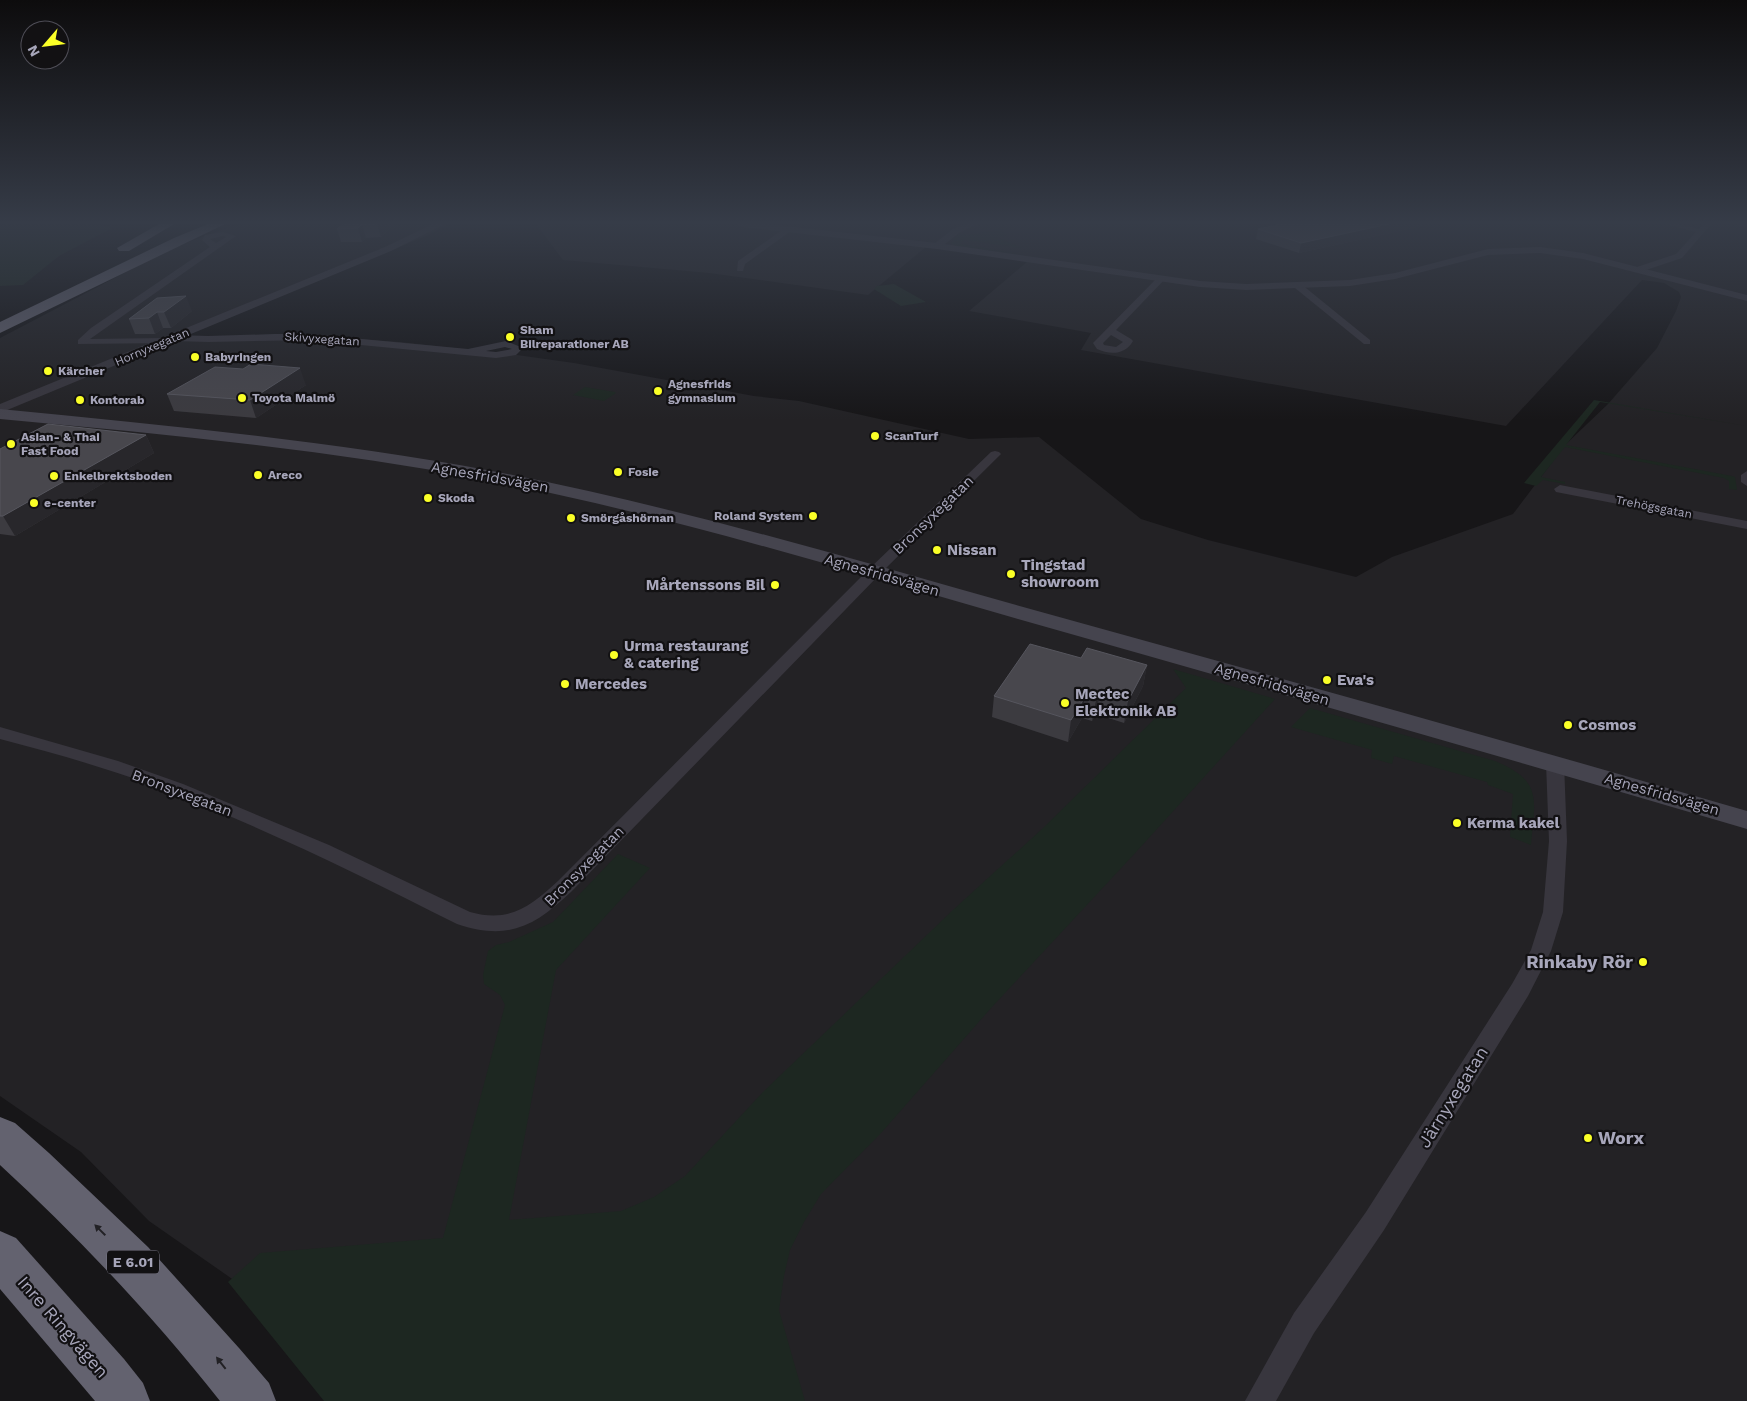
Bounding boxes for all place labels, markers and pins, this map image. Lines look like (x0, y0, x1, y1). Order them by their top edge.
place label: Sham Bilreparationer AB (520, 323, 629, 351)
marker: Sham Bilreparationer AB (504, 331, 516, 343)
place label: Babyringen (205, 350, 271, 364)
marker: Babyringen (189, 351, 201, 363)
place label: Kärcher (58, 364, 105, 378)
marker: Kärcher (42, 365, 54, 377)
place label: Agnesfrids gymnasium (668, 377, 736, 405)
marker: Agnesfrids gymnasium (652, 385, 664, 397)
place label: Toyota Malmö (252, 391, 335, 405)
marker: Toyota Malmö (236, 392, 248, 404)
place label: Kontorab (90, 393, 145, 407)
marker: Kontorab (74, 394, 86, 406)
place label: ScanTurf (885, 429, 938, 443)
place label: Asian- & Thai Fast Food (21, 430, 100, 458)
marker: ScanTurf (869, 430, 881, 442)
marker: Asian- & Thai Fast Food (5, 438, 17, 450)
place label: Fosie (628, 465, 659, 479)
marker: Fosie (612, 466, 624, 478)
place label: Areco (268, 468, 302, 482)
place label: Enkelbrektsboden (64, 469, 172, 483)
marker: Areco (252, 469, 264, 481)
marker: Enkelbrektsboden (48, 470, 60, 482)
place label: Skoda (438, 491, 475, 505)
marker: Skoda (422, 492, 434, 504)
place label: e-center (44, 496, 97, 510)
marker: e-center (28, 497, 40, 509)
place label: Roland System (714, 509, 803, 523)
marker: Roland System (807, 510, 819, 522)
place label: Smörgåshörnan (581, 511, 674, 525)
marker: Smörgåshörnan (565, 512, 577, 524)
place label: Nissan (947, 541, 996, 559)
marker: Nissan (931, 544, 943, 556)
place label: Tingstad showroom (1021, 556, 1099, 591)
marker: Tingstad showroom (1005, 568, 1017, 580)
place label: Mårtenssons Bil (646, 576, 765, 594)
marker: Mårtenssons Bil (769, 579, 781, 591)
place label: Urma restaurang & catering (624, 637, 749, 672)
marker: Urma restaurang & catering (608, 649, 620, 661)
place label: Eva's (1337, 671, 1374, 689)
marker: Eva's (1321, 674, 1333, 686)
place label: Mercedes (575, 675, 647, 693)
marker: Mercedes (559, 678, 571, 690)
place label: Mectec Elektronik AB (1075, 685, 1176, 720)
marker: Mectec Elektronik AB (1059, 697, 1071, 709)
place label: Cosmos (1578, 716, 1636, 734)
marker: Cosmos (1562, 719, 1574, 731)
place label: Kerma kakel (1467, 814, 1559, 832)
marker: Kerma kakel (1451, 817, 1463, 829)
place label: Rinkaby Rör (1526, 951, 1633, 972)
marker: Rinkaby Rör (1637, 956, 1649, 968)
place label: Worx (1598, 1127, 1645, 1148)
marker: Worx (1582, 1132, 1594, 1144)

